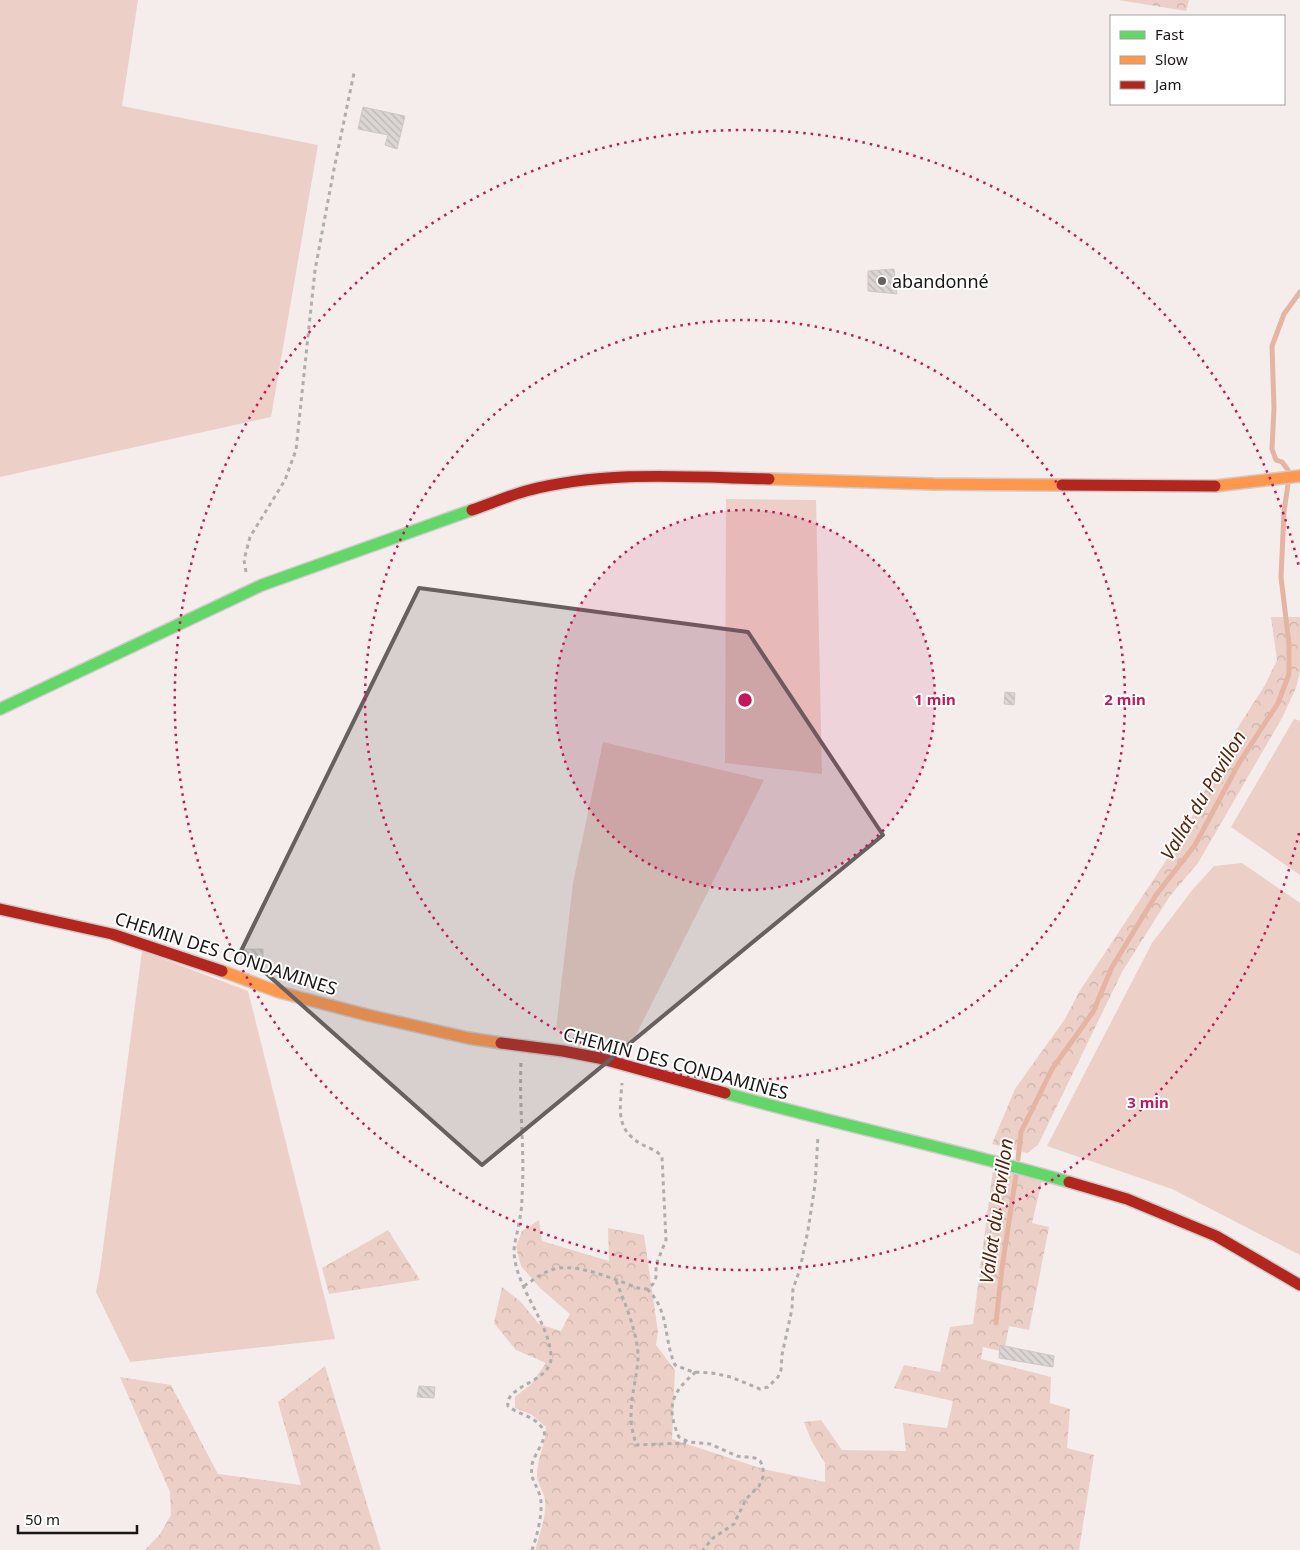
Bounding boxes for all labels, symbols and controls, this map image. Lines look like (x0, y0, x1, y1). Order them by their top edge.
legend (1110, 15, 1285, 105)
text: Fast (1155, 24, 1184, 44)
text: Slow (1155, 49, 1188, 69)
text: Jam (1153, 74, 1182, 94)
place label: abandonné (892, 269, 989, 293)
marker: abandonné (876, 275, 888, 287)
text: 1 min (914, 689, 956, 709)
text: 2 min (1104, 689, 1146, 709)
centre of rings (736, 691, 754, 709)
water label: Vallat du Pavillon (1154, 726, 1252, 864)
street label: CHEMIN DES CONDAMINES (112, 906, 340, 1000)
street label: CHEMIN DES CONDAMINES (561, 1021, 791, 1105)
text: 3 min (1127, 1092, 1169, 1112)
water label: Vallat du Pavillon (973, 1137, 1019, 1285)
scale bar (18, 1502, 136, 1534)
text: 50 m (25, 1509, 60, 1529)

